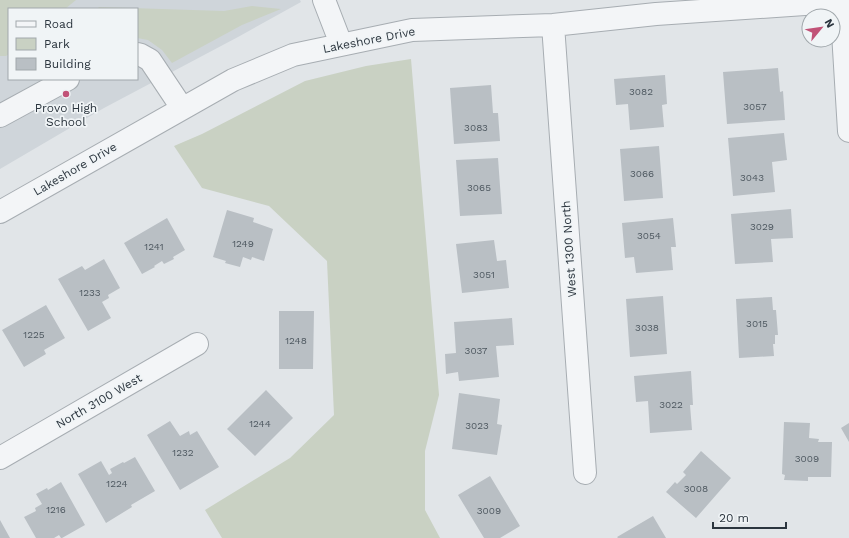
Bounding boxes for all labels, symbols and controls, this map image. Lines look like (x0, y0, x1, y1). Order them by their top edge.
legend (8, 8, 138, 80)
north arrow (801, 8, 841, 48)
text: Road (44, 17, 73, 31)
text: N (822, 17, 837, 30)
street label: Lakeshore Drive (322, 24, 417, 56)
text: Park (44, 37, 70, 51)
text: Building (44, 57, 91, 71)
house number: 3082 (629, 86, 653, 97)
marker: Provo High School (61, 89, 71, 99)
place label: Provo High School (35, 101, 97, 129)
house number: 3057 (743, 101, 767, 112)
house number: 3083 (464, 122, 488, 133)
street label: Lakeshore Drive (31, 139, 119, 199)
house number: 3066 (630, 168, 654, 179)
house number: 3043 (740, 172, 764, 183)
house number: 3065 (467, 182, 491, 193)
street label: West 1300 North (559, 200, 579, 298)
house number: 3029 (750, 221, 774, 232)
house number: 3054 (637, 230, 661, 241)
house number: 1249 (232, 238, 254, 249)
house number: 1241 (144, 241, 164, 252)
house number: 3051 (473, 269, 495, 280)
house number: 1233 (79, 287, 101, 298)
house number: 3015 (746, 318, 768, 329)
house number: 3038 (635, 322, 659, 333)
house number: 1225 (23, 329, 45, 340)
house number: 1248 (285, 335, 307, 346)
house number: 3037 (465, 345, 488, 356)
street label: North 3100 West (54, 371, 144, 431)
house number: 3022 (659, 399, 683, 410)
house number: 1244 (249, 418, 271, 429)
house number: 3023 (465, 420, 489, 431)
house number: 1232 (172, 447, 194, 458)
house number: 3009 (795, 453, 819, 464)
house number: 1224 (106, 478, 128, 489)
house number: 3008 (684, 483, 708, 494)
house number: 1216 (46, 504, 66, 515)
scale bar (713, 504, 786, 530)
house number: 3009 (477, 505, 501, 516)
text: 20 m (719, 511, 749, 525)

